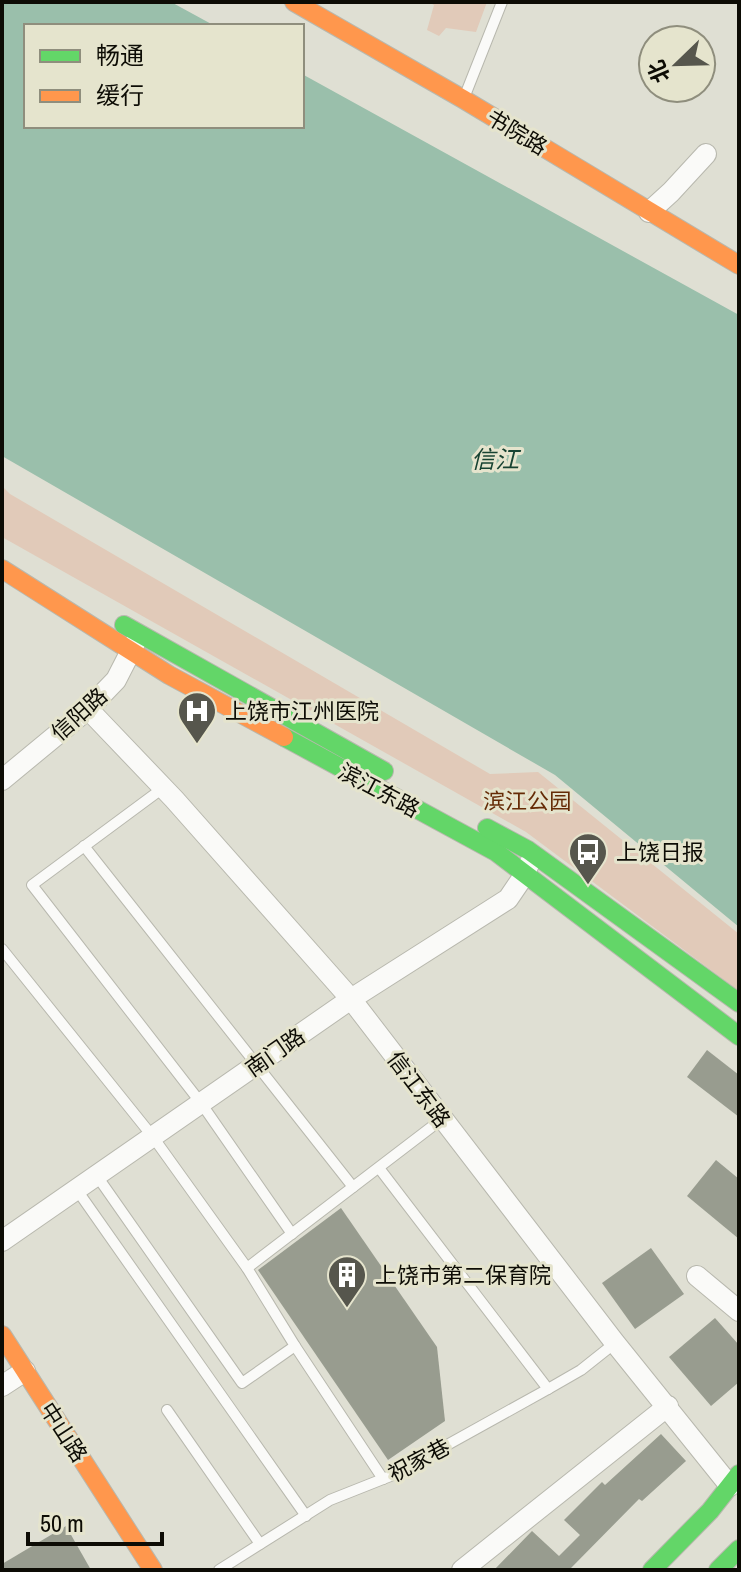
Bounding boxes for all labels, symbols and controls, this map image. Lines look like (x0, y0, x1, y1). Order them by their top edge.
legend (24, 24, 304, 128)
north arrow (637, 24, 717, 104)
text: 畅通 (96, 39, 144, 71)
text: 北 (640, 56, 677, 88)
text: 缓行 (96, 79, 144, 111)
street label: 书院路 (481, 102, 553, 162)
water label: 信江 (471, 443, 522, 475)
street label: 信阳路 (44, 681, 114, 747)
hospital icon: 上饶市江州医院 (176, 690, 218, 745)
place label: 上饶市江州医院 (225, 696, 379, 726)
street label: 滨江东路 (333, 756, 425, 824)
park label: 滨江公园 (483, 786, 571, 816)
bus stop icon: 上饶日报 (567, 831, 609, 886)
place label: 上饶日报 (616, 837, 704, 867)
street label: 南门路 (239, 1021, 311, 1083)
street label: 信江东路 (381, 1045, 457, 1133)
building icon: 上饶市第二保育院 (326, 1254, 368, 1309)
place label: 上饶市第二保育院 (375, 1260, 551, 1290)
street label: 中山路 (33, 1396, 95, 1468)
street label: 祝家巷 (383, 1431, 455, 1489)
scale bar (28, 1496, 162, 1546)
text: 50 m (40, 1507, 84, 1539)

